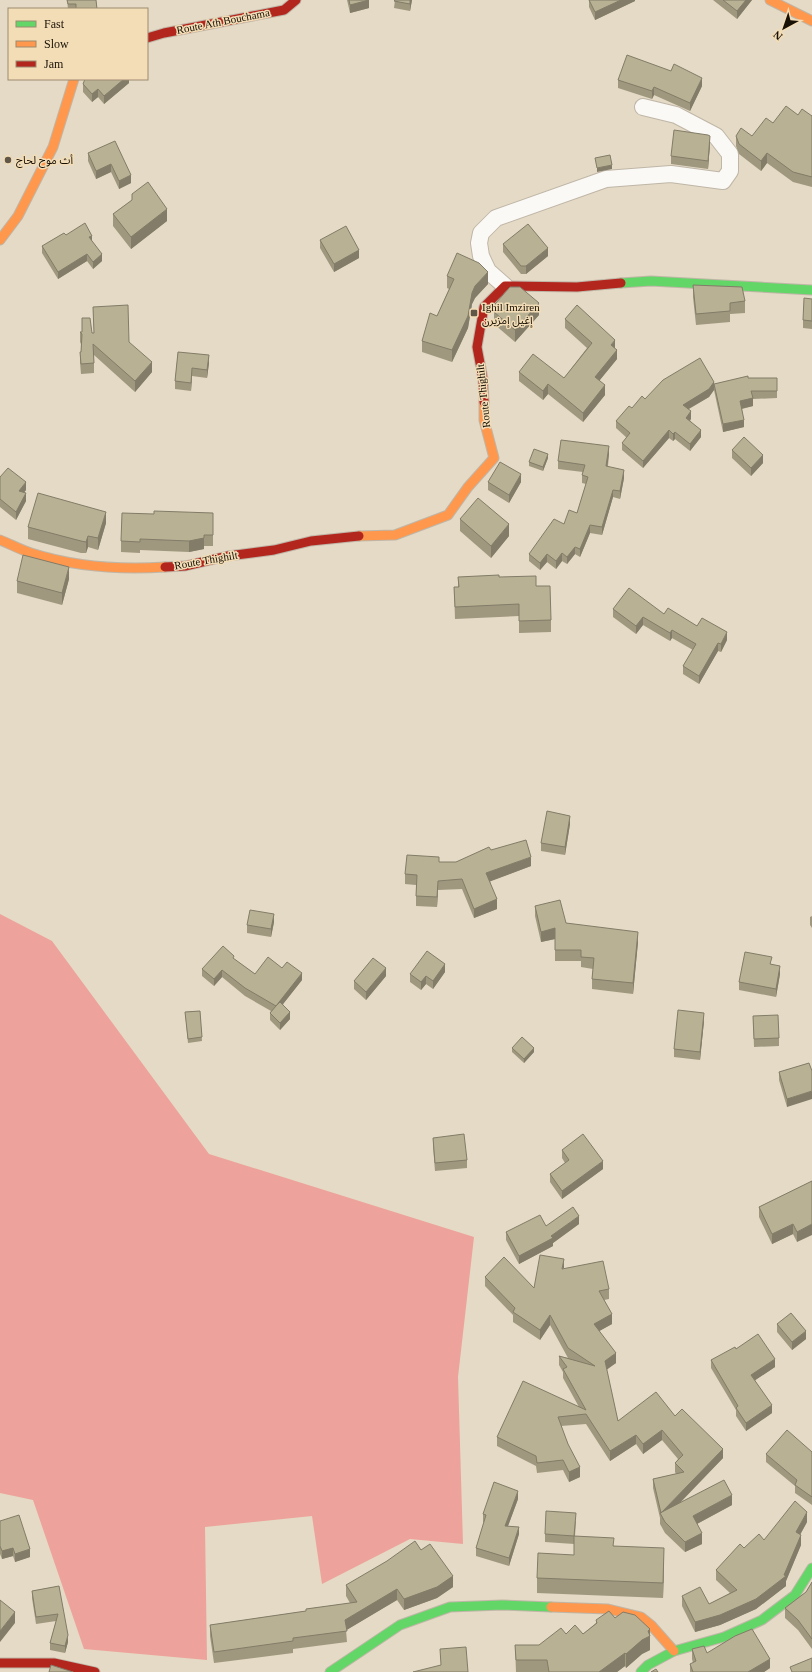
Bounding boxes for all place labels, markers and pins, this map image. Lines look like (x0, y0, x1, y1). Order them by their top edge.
place label: أث موح لحاج (16, 154, 73, 168)
marker: أث موح لحاج (3, 155, 13, 165)
place label: Ighil Imziren إغيل إمزيرن (482, 301, 540, 328)
marker: Ighil Imziren إغيل إمزيرن (469, 308, 479, 318)

